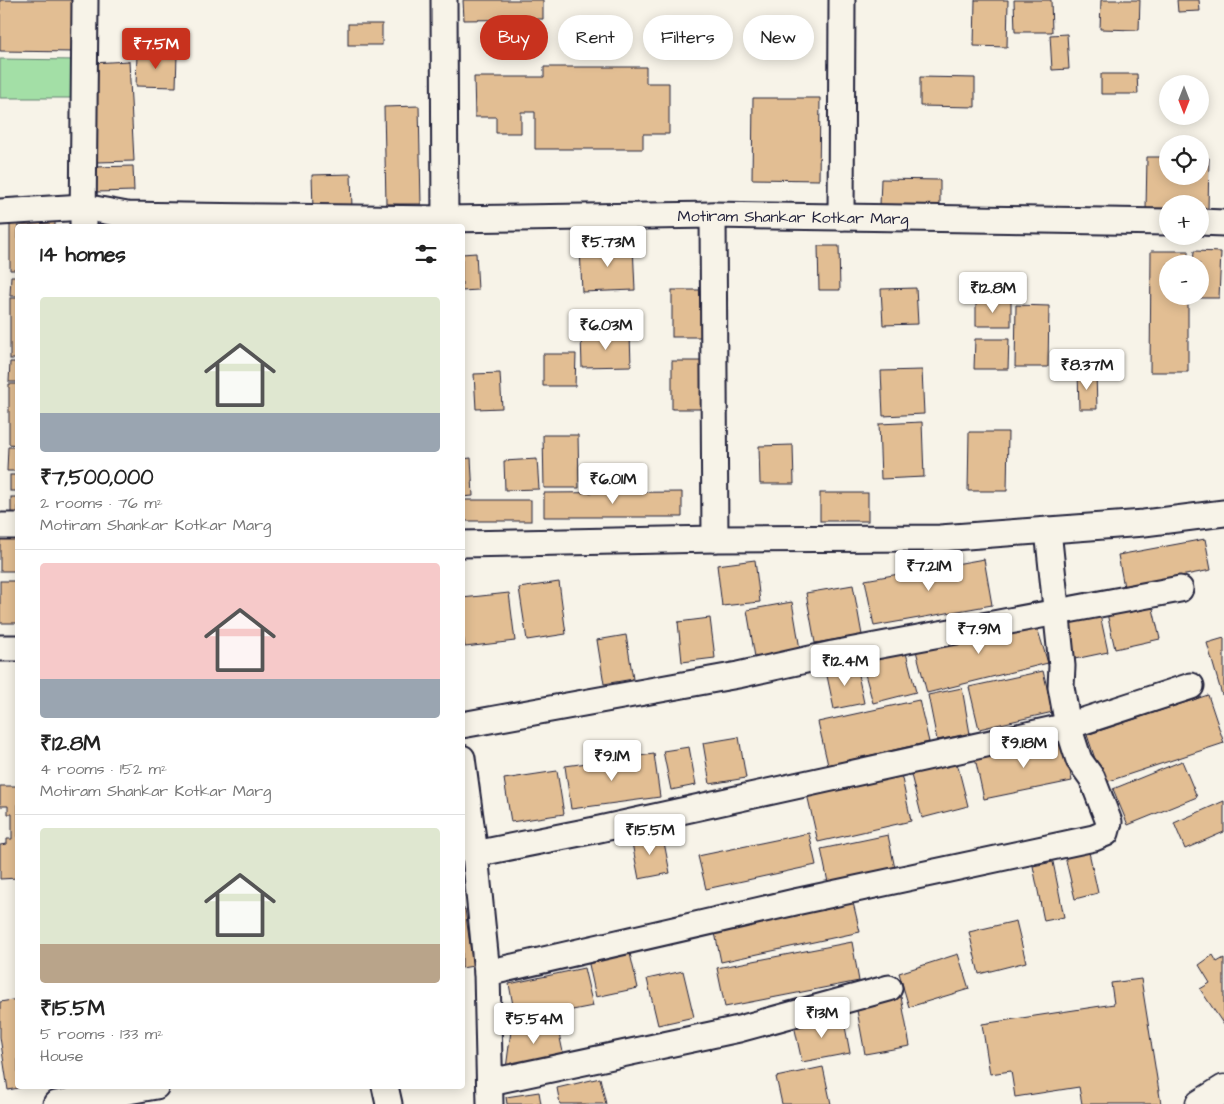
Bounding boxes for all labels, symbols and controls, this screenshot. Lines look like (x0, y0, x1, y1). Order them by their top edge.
chip: Buy (480, 15, 548, 60)
chip: Rent (558, 15, 633, 60)
chip: Filters (643, 15, 733, 60)
chip: New (743, 15, 814, 60)
pin: ₹7.5M (121, 28, 191, 70)
text: ₹7.5M (133, 33, 179, 55)
north arrow (1159, 75, 1209, 125)
map controls (1159, 75, 1209, 305)
button: locate (1159, 135, 1209, 185)
button: + (1159, 195, 1209, 245)
street label: Motiram Shankar Kotkar Marg (677, 205, 909, 231)
pin: ₹5.73M (567, 226, 649, 268)
text: ₹5.73M (581, 231, 635, 253)
text: 14 homes (40, 240, 126, 269)
icon: filters (412, 240, 440, 268)
button: − (1159, 255, 1209, 305)
pin: ₹12.8M (952, 272, 1034, 314)
text: ₹12.8M (970, 277, 1016, 299)
pin: ₹6.03M (565, 308, 647, 351)
text: ₹6.03M (580, 314, 632, 336)
icon: home (195, 330, 285, 420)
pin: ₹8.37M (1046, 348, 1128, 391)
text: ₹8.37M (1061, 354, 1114, 376)
pin: ₹6.01M (572, 462, 654, 505)
text: ₹7,500,000 (40, 463, 154, 492)
text: ₹6.01M (590, 468, 636, 490)
text: 2 rooms · 76 m² (40, 492, 163, 514)
text: Motiram Shankar Kotkar Marg (40, 514, 271, 536)
pin: ₹7.21M (888, 550, 970, 592)
text: ₹7.21M (906, 555, 952, 577)
icon: home (195, 595, 285, 685)
pin: ₹7.9M (944, 612, 1014, 655)
text: ₹7.9M (957, 618, 1001, 640)
pin: ₹12.4M (804, 644, 886, 687)
text: ₹12.4M (822, 650, 868, 672)
pin: ₹9.18M (983, 726, 1065, 769)
text: ₹12.8M (40, 729, 101, 758)
text: ₹9.18M (1001, 732, 1047, 754)
pin: ₹9.1M (577, 740, 647, 782)
text: ₹9.1M (594, 745, 630, 767)
text: 4 rooms · 152 m² (40, 758, 167, 780)
text: Motiram Shankar Kotkar Marg (40, 780, 271, 802)
pin: ₹15.5M (609, 814, 691, 856)
text: ₹15.5M (625, 819, 675, 841)
icon: home (195, 860, 285, 950)
text: ₹15.5M (40, 994, 105, 1023)
pin: ₹13M (792, 996, 852, 1039)
pin: ₹5.54M (493, 1002, 575, 1045)
text: ₹13M (806, 1002, 838, 1024)
text: ₹5.54M (505, 1008, 563, 1030)
text: 5 rooms · 133 m² (40, 1023, 163, 1045)
text: House (40, 1045, 84, 1067)

